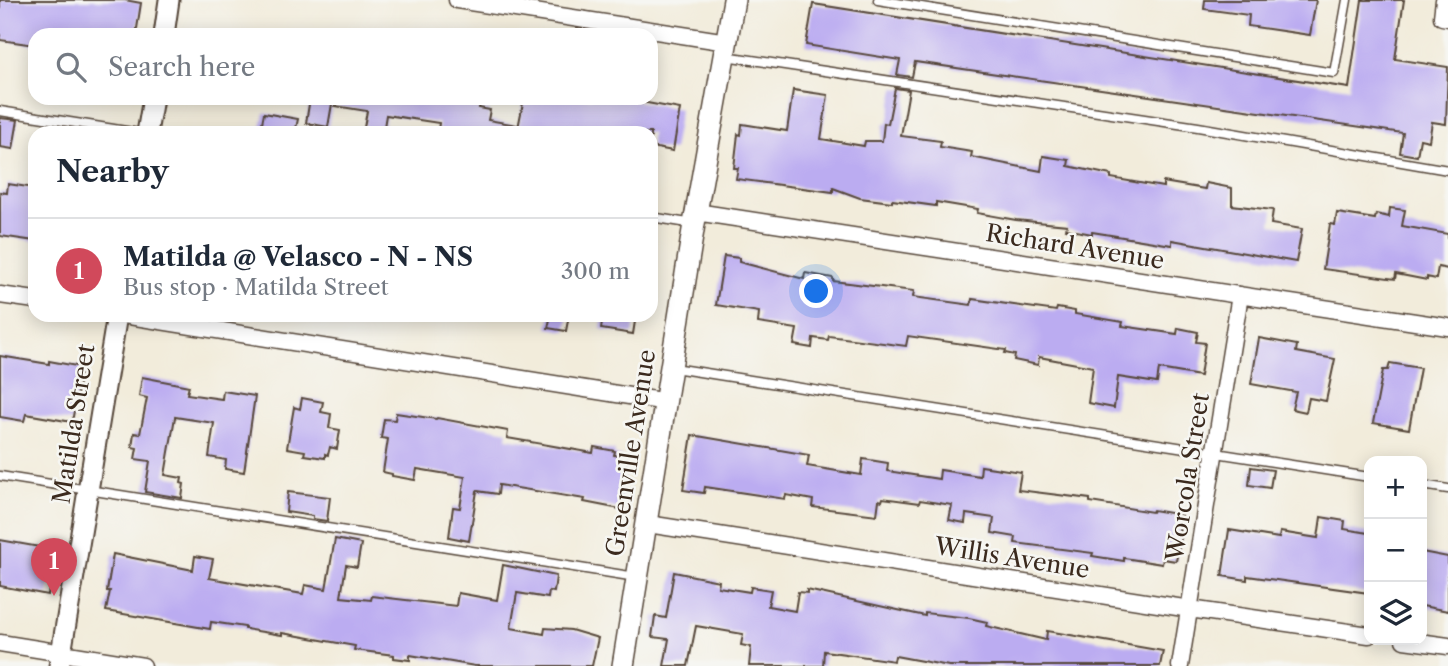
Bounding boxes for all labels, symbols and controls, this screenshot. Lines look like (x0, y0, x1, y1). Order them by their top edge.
search box (28, 28, 658, 105)
icon: search (52, 48, 90, 86)
text: Search here (108, 51, 255, 83)
text: Nearby (56, 153, 169, 190)
street label: Richard Avenue (984, 218, 1166, 275)
text: Matilda @ Velasco - N - NS (123, 241, 473, 273)
text: 1 (74, 257, 84, 285)
text: 300 m (561, 257, 630, 285)
text: Bus stop · Matilda Street (123, 273, 389, 301)
your location (799, 274, 833, 308)
street label: Matilda Street (47, 342, 101, 506)
street label: Greenville Avenue (600, 347, 661, 558)
street label: Worcola Street (1160, 390, 1215, 564)
map controls (1364, 456, 1427, 645)
button: + (1364, 456, 1427, 519)
button: − (1364, 519, 1427, 582)
street label: Willis Avenue (932, 531, 1092, 584)
pin: 1 (31, 538, 77, 596)
button: layers (1364, 582, 1427, 645)

